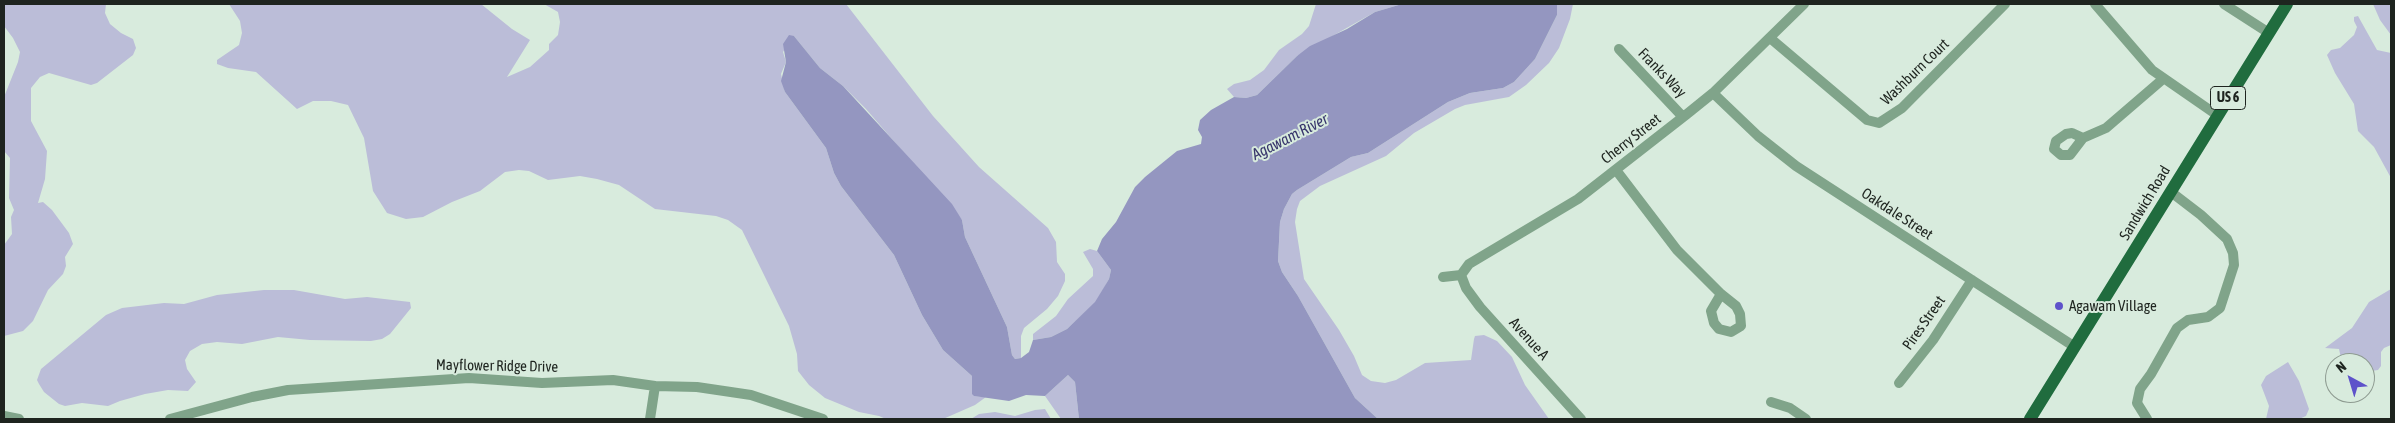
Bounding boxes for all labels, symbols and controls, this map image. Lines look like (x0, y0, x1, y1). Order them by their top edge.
street label: Washburn Court (1877, 35, 1953, 109)
street label: Franks Way (1634, 45, 1690, 101)
road number: US 6 (2210, 86, 2246, 110)
water label: Agawam River (1249, 110, 1331, 164)
street label: Cherry Street (1598, 110, 1664, 168)
street label: Sandwich Road (2116, 163, 2174, 243)
street label: Oakdale Street (1858, 184, 1936, 244)
street label: Pires Street (1899, 292, 1949, 354)
place label: Agawam Village (2069, 297, 2157, 315)
marker: Agawam Village (2053, 300, 2065, 312)
street label: Avenue A (1505, 314, 1553, 364)
north arrow (2325, 353, 2375, 403)
street label: Mayflower Ridge Drive (436, 356, 558, 376)
text: N (2333, 358, 2349, 376)

